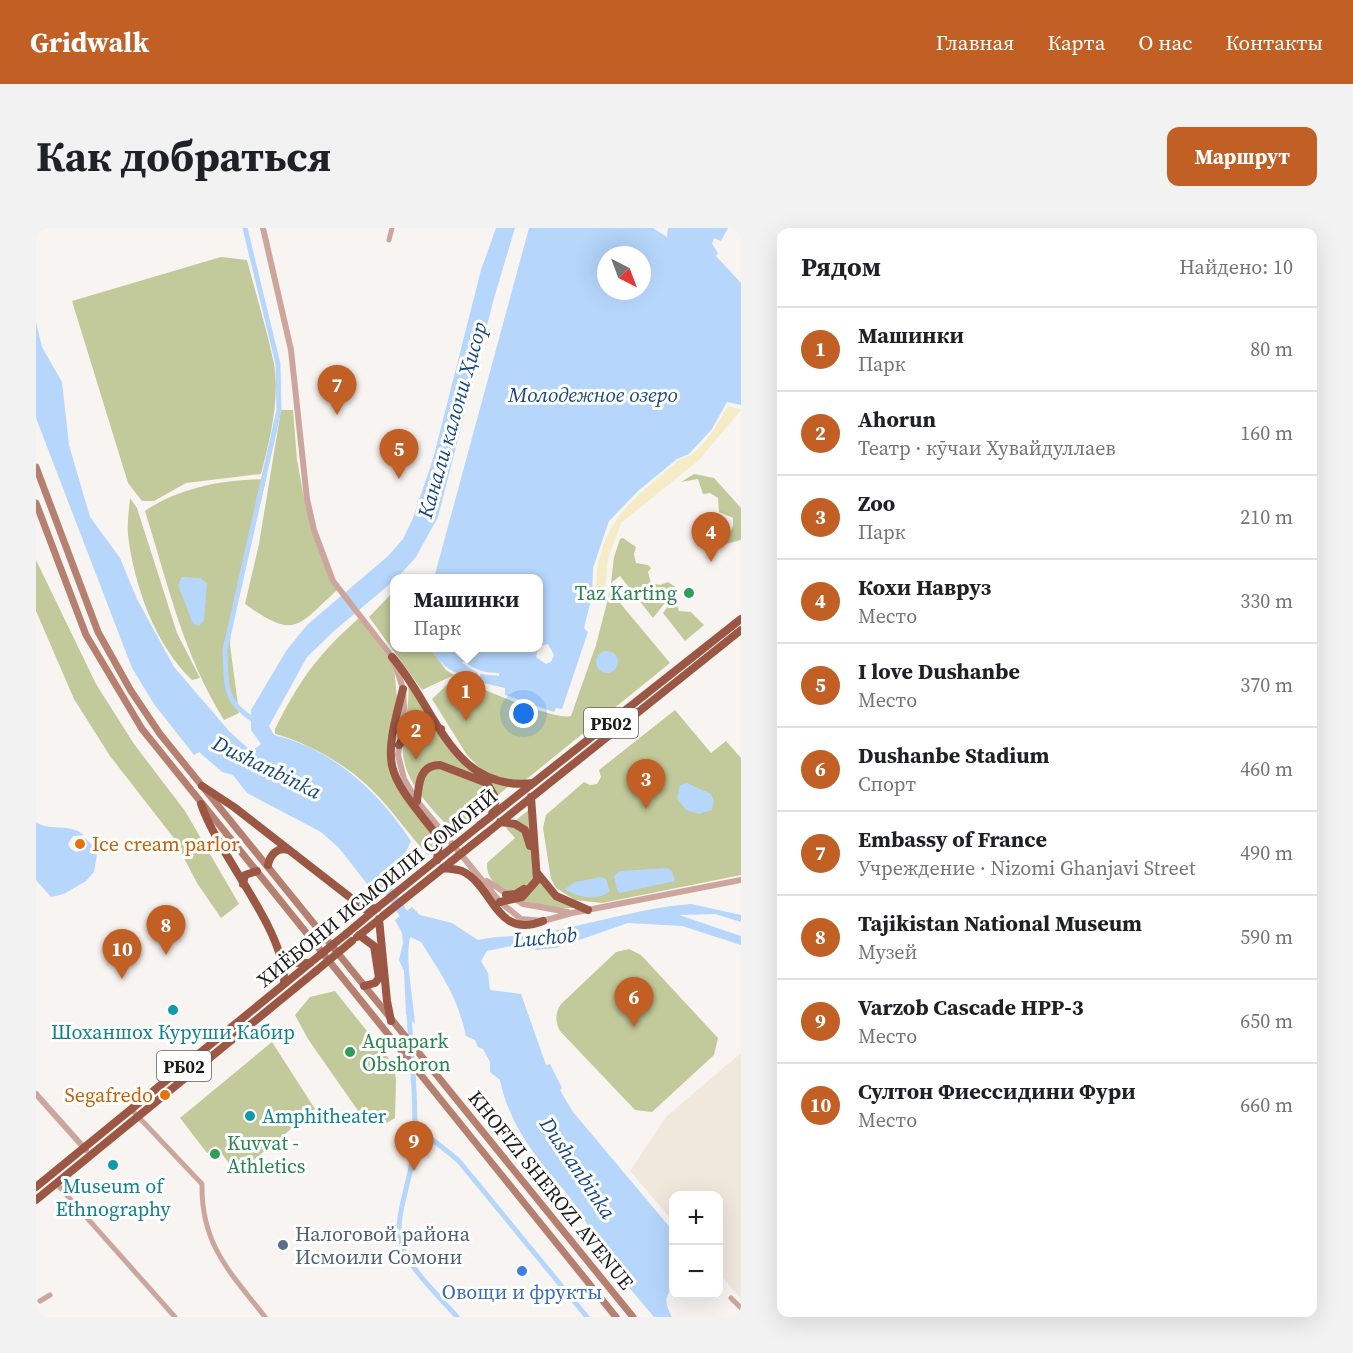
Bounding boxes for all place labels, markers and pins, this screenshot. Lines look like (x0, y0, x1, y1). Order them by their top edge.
pin: 7 (318, 366, 356, 415)
pin: 5 (380, 430, 418, 479)
pin: 4 (692, 512, 730, 562)
place label: Taz Karting (575, 579, 677, 607)
marker: Taz Karting (682, 586, 696, 600)
pin: 1 (446, 672, 486, 721)
pin: 2 (396, 710, 436, 760)
pin: 3 (626, 760, 666, 809)
place label: Ice cream parlor (92, 830, 240, 858)
marker: Ice cream parlor (73, 837, 87, 851)
pin: 8 (146, 906, 186, 955)
pin: 10 (102, 930, 142, 979)
pin: 6 (614, 978, 654, 1027)
marker: Шоханшох Куруши Кабир (166, 1003, 180, 1017)
place label: Шоханшох Куруши Кабир (51, 1018, 295, 1046)
place label: Aquapark Obshoron (362, 1027, 451, 1078)
marker: Aquapark Obshoron (343, 1045, 357, 1059)
place label: Segafredo (65, 1081, 153, 1109)
marker: Segafredo (158, 1088, 172, 1102)
place label: Amphitheater (262, 1102, 387, 1130)
marker: Amphitheater (243, 1109, 257, 1123)
pin: 9 (394, 1122, 434, 1171)
place label: Kuvvat - Athletics (227, 1129, 305, 1180)
marker: Kuvvat - Athletics (208, 1147, 222, 1161)
marker: Museum of Ethnography (106, 1158, 120, 1172)
place label: Museum of Ethnography (55, 1172, 171, 1223)
place label: Налоговой района Исмоили Сомони (295, 1220, 471, 1271)
marker: Налоговой района Исмоили Сомони (276, 1238, 290, 1252)
marker: Овощи и фрукты (515, 1264, 529, 1278)
place label: Овощи и фрукты (442, 1278, 602, 1306)

